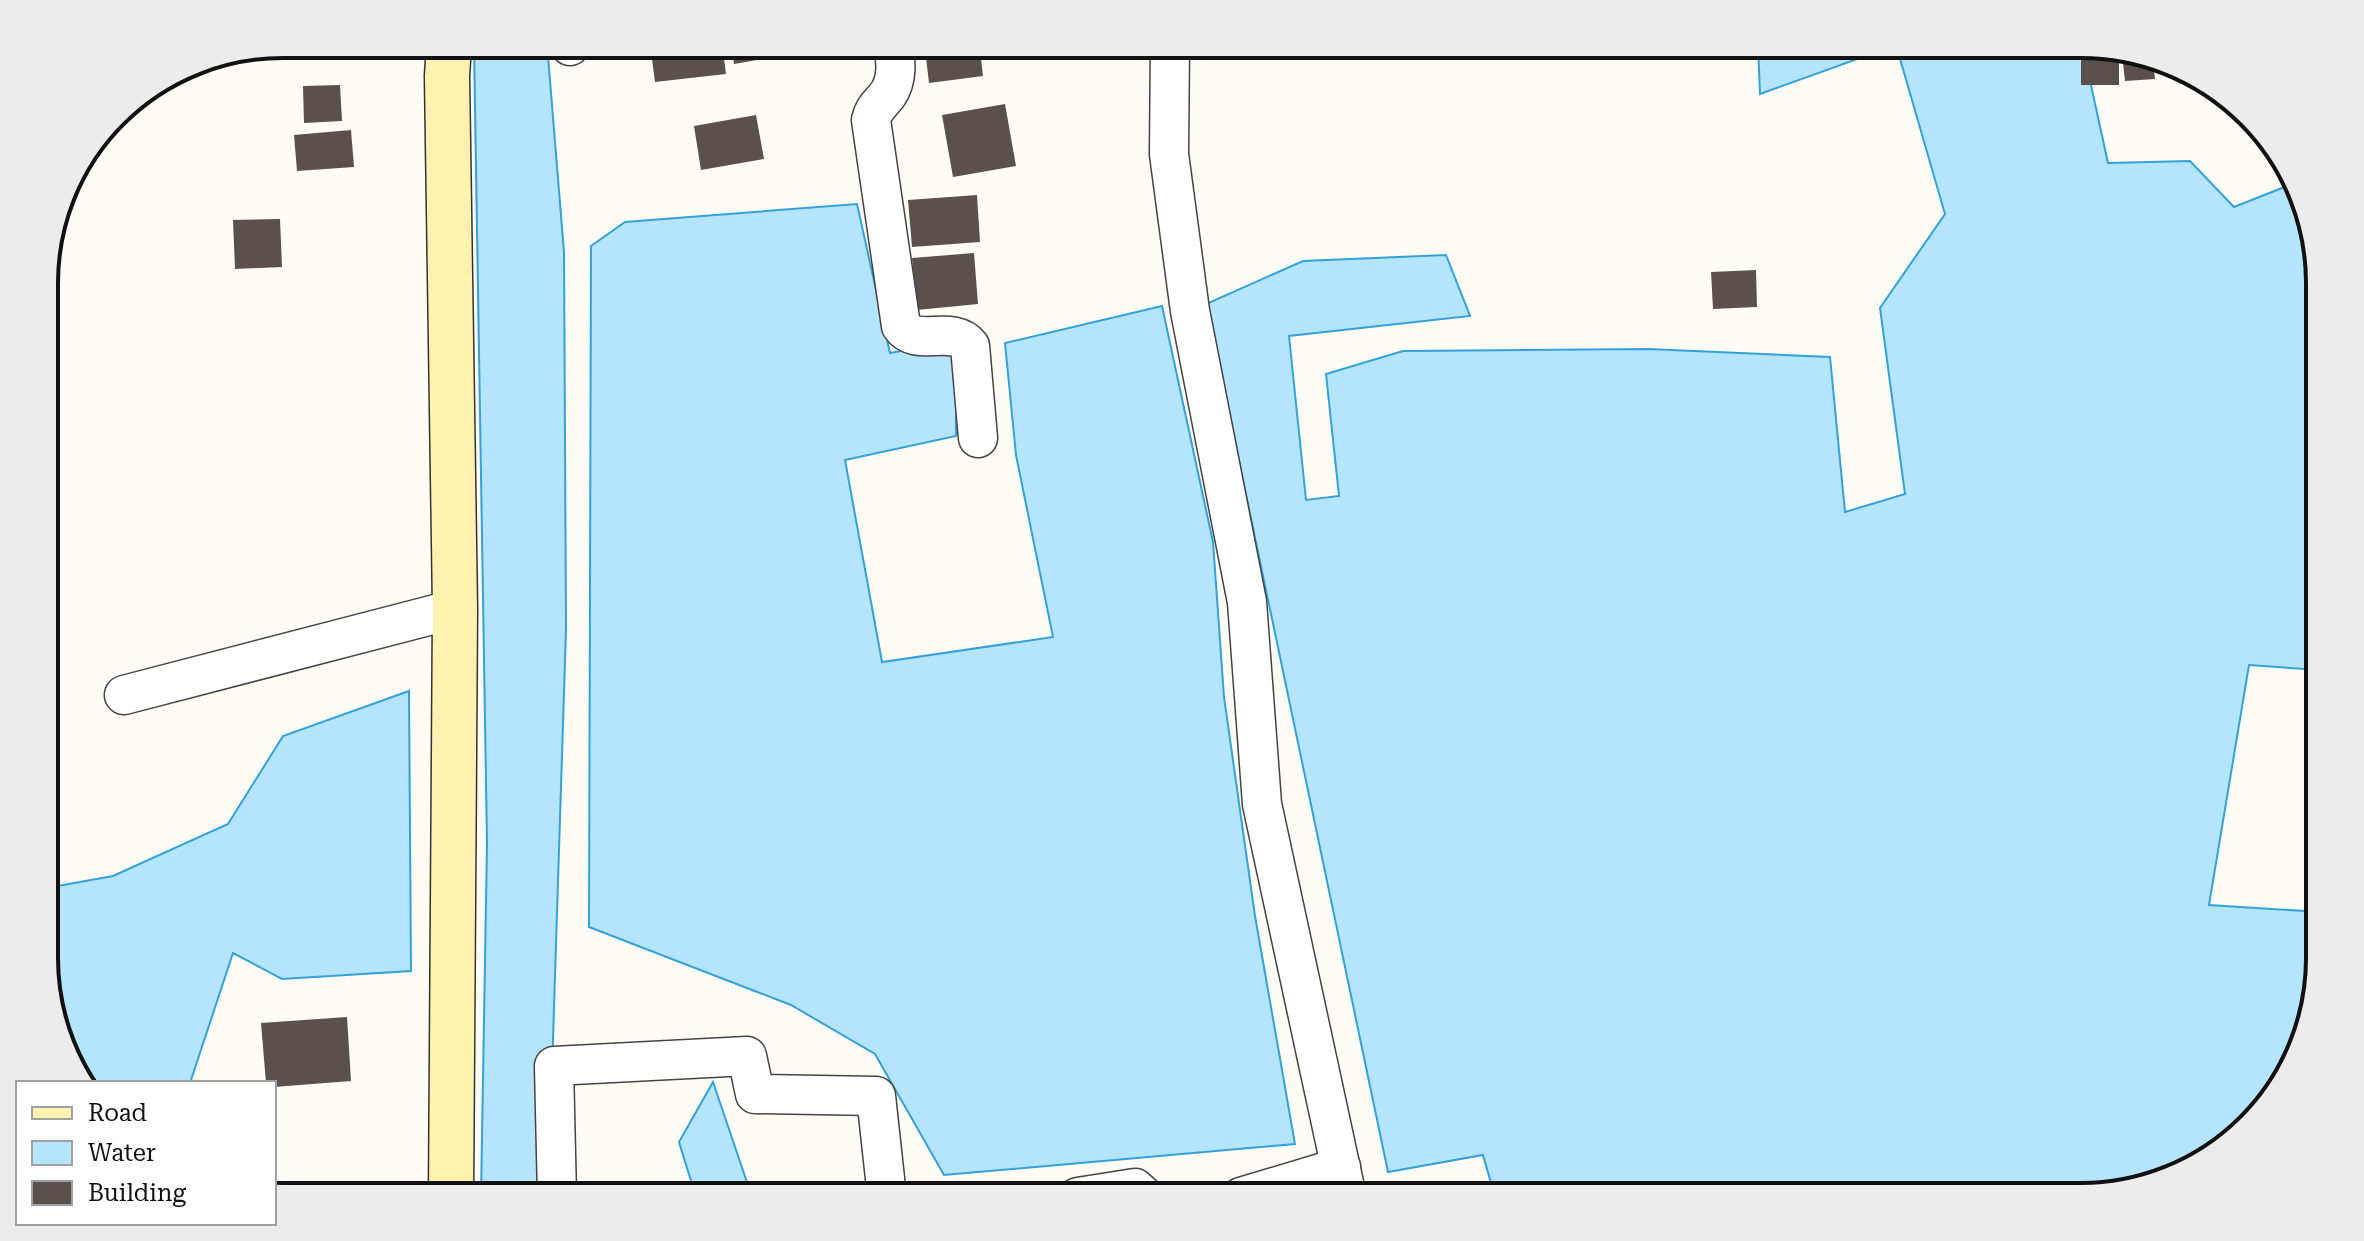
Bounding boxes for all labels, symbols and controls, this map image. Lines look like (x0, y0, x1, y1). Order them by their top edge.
legend (16, 1081, 276, 1225)
text: Road (88, 1099, 147, 1127)
text: Water (88, 1139, 156, 1167)
text: Building (88, 1179, 186, 1207)

